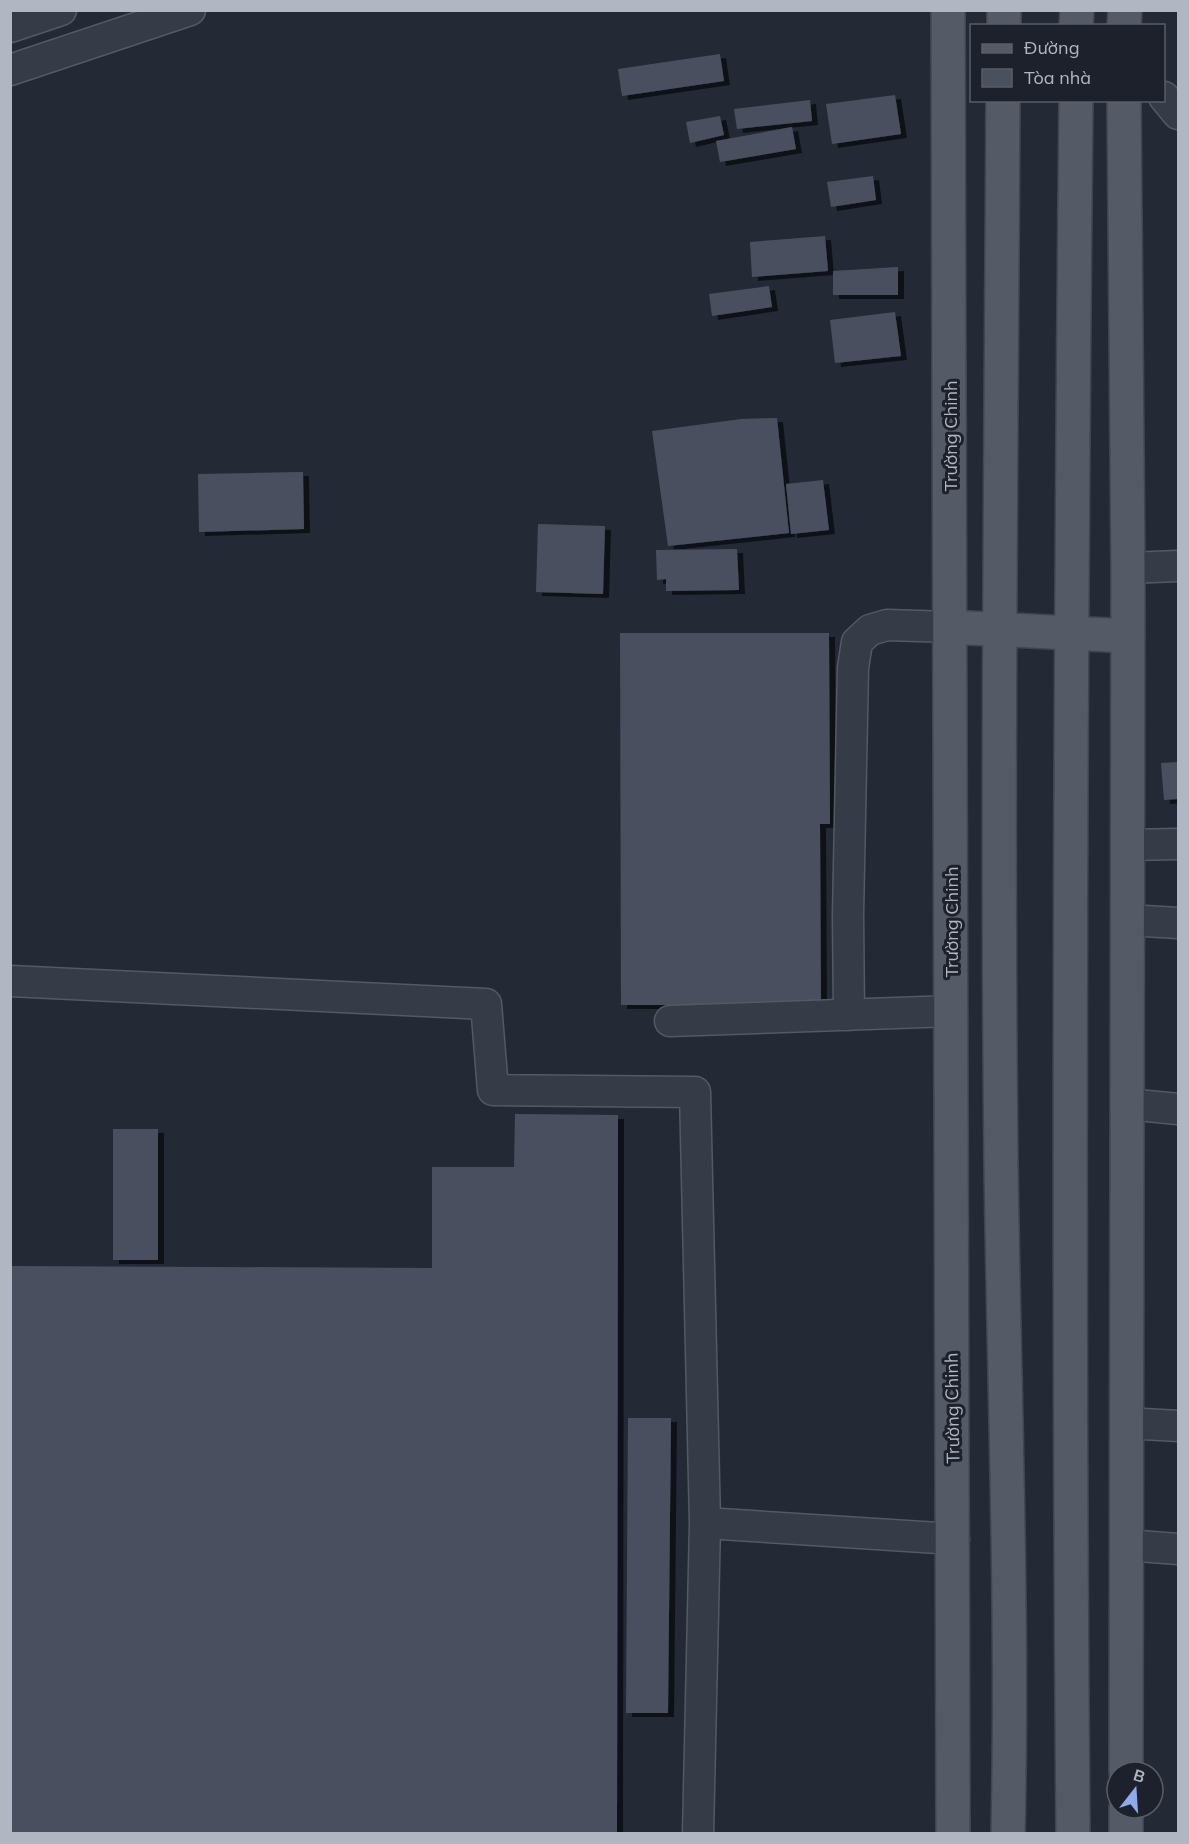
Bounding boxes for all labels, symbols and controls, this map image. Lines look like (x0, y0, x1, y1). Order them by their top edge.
legend (970, 24, 1165, 102)
text: Đường (1024, 36, 1080, 59)
text: Tòa nhà (1024, 66, 1091, 89)
street label: Trường Chinh (939, 380, 962, 492)
street label: Trường Chinh (940, 866, 963, 978)
street label: Trường Chinh (940, 1352, 964, 1464)
north arrow (1105, 1760, 1165, 1820)
text: B (1131, 1764, 1148, 1787)

